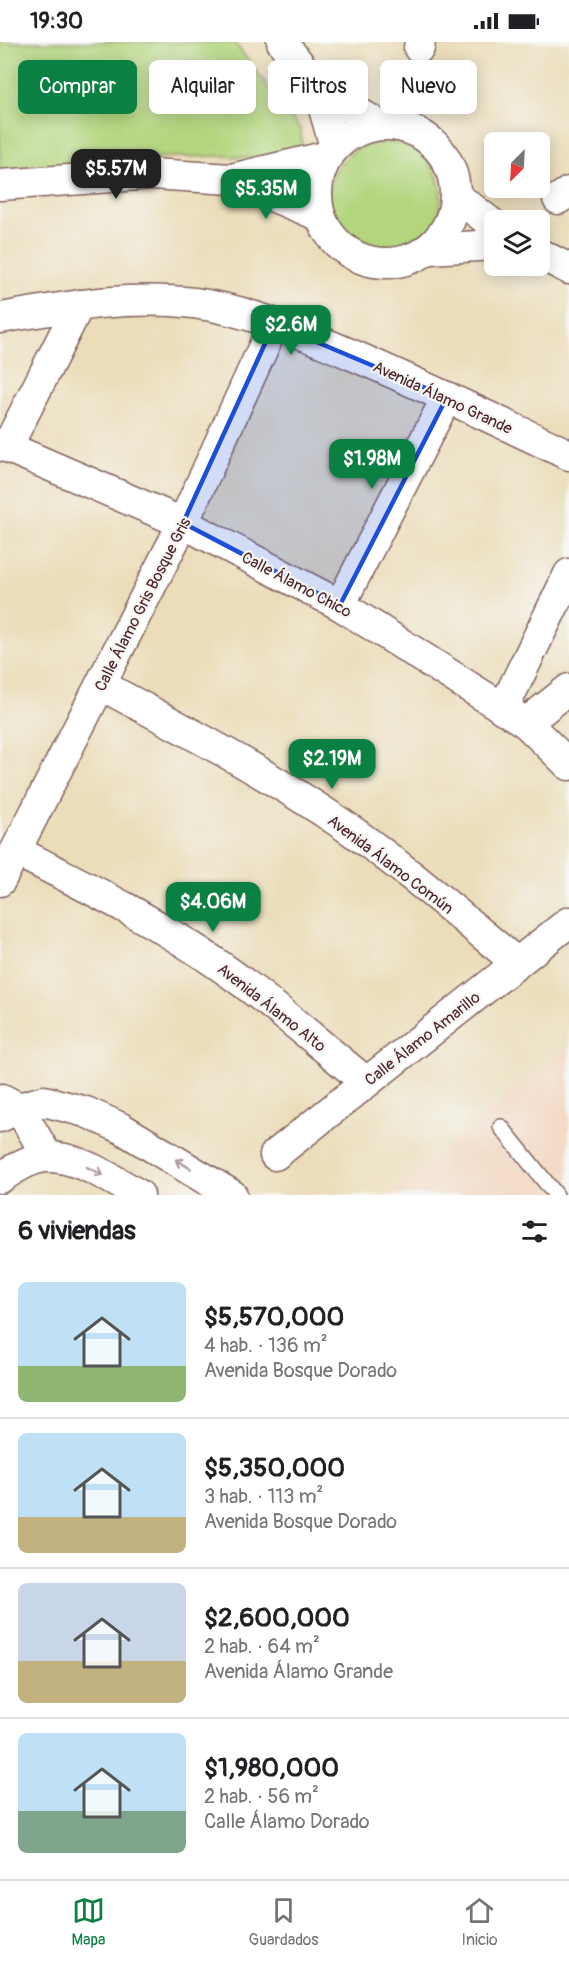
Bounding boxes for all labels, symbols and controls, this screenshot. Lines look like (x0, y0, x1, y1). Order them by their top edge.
text: 19:30 (30, 7, 83, 35)
chip: Comprar (18, 60, 137, 114)
chip: Alquilar (149, 60, 256, 114)
chip: Filtros (268, 60, 368, 114)
chip: Nuevo (380, 60, 477, 114)
north arrow (484, 132, 550, 198)
map controls (484, 132, 550, 276)
pin: $5.57M (67, 149, 165, 200)
text: $5.57M (85, 156, 147, 181)
pin: $5.35M (217, 169, 315, 220)
text: $5.35M (235, 176, 297, 201)
button: layers (484, 210, 550, 276)
pin: $2.6M (249, 305, 333, 356)
text: $2.6M (265, 312, 317, 337)
street label: Avenida Álamo Grande (370, 357, 515, 439)
pin: $1.98M (323, 439, 421, 490)
text: $1.98M (343, 446, 401, 471)
street label: Calle Álamo Gris Bosque Gris (90, 514, 195, 695)
street label: Calle Álamo Chico (238, 547, 355, 622)
pin: $2.19M (283, 739, 381, 790)
text: $2.19M (303, 746, 361, 771)
street label: Avenida Álamo Común (323, 811, 457, 919)
pin: $4.06M (164, 882, 262, 933)
text: $4.06M (180, 889, 246, 914)
street label: Avenida Álamo Alto (213, 959, 330, 1057)
street label: Calle Álamo Amarillo (361, 987, 485, 1090)
one-way arrow (175, 1158, 192, 1170)
one-way arrow (85, 1166, 103, 1178)
text: 6 viviendas (18, 1215, 136, 1247)
icon: filters (518, 1215, 551, 1248)
text: $5,570,000 (204, 1301, 344, 1333)
icon: home (66, 1306, 138, 1378)
text: 4 hab. · 136 m² (204, 1333, 328, 1358)
text: Avenida Bosque Dorado (204, 1358, 397, 1383)
text: $5,350,000 (204, 1452, 345, 1484)
icon: home (66, 1457, 138, 1529)
text: 3 hab. · 113 m² (204, 1484, 323, 1509)
text: Avenida Bosque Dorado (204, 1509, 397, 1534)
text: $2,600,000 (204, 1602, 350, 1634)
icon: home (66, 1607, 138, 1679)
text: 2 hab. · 64 m² (204, 1634, 320, 1659)
text: Avenida Álamo Grande (204, 1659, 393, 1684)
text: $1,980,000 (204, 1752, 339, 1784)
icon: home (66, 1757, 138, 1829)
text: 2 hab. · 56 m² (204, 1784, 319, 1809)
text: Calle Álamo Dorado (204, 1809, 370, 1834)
tab: Mapa (72, 1894, 105, 1950)
tab: Guardados (248, 1894, 319, 1950)
tab: Inicio (462, 1894, 497, 1950)

